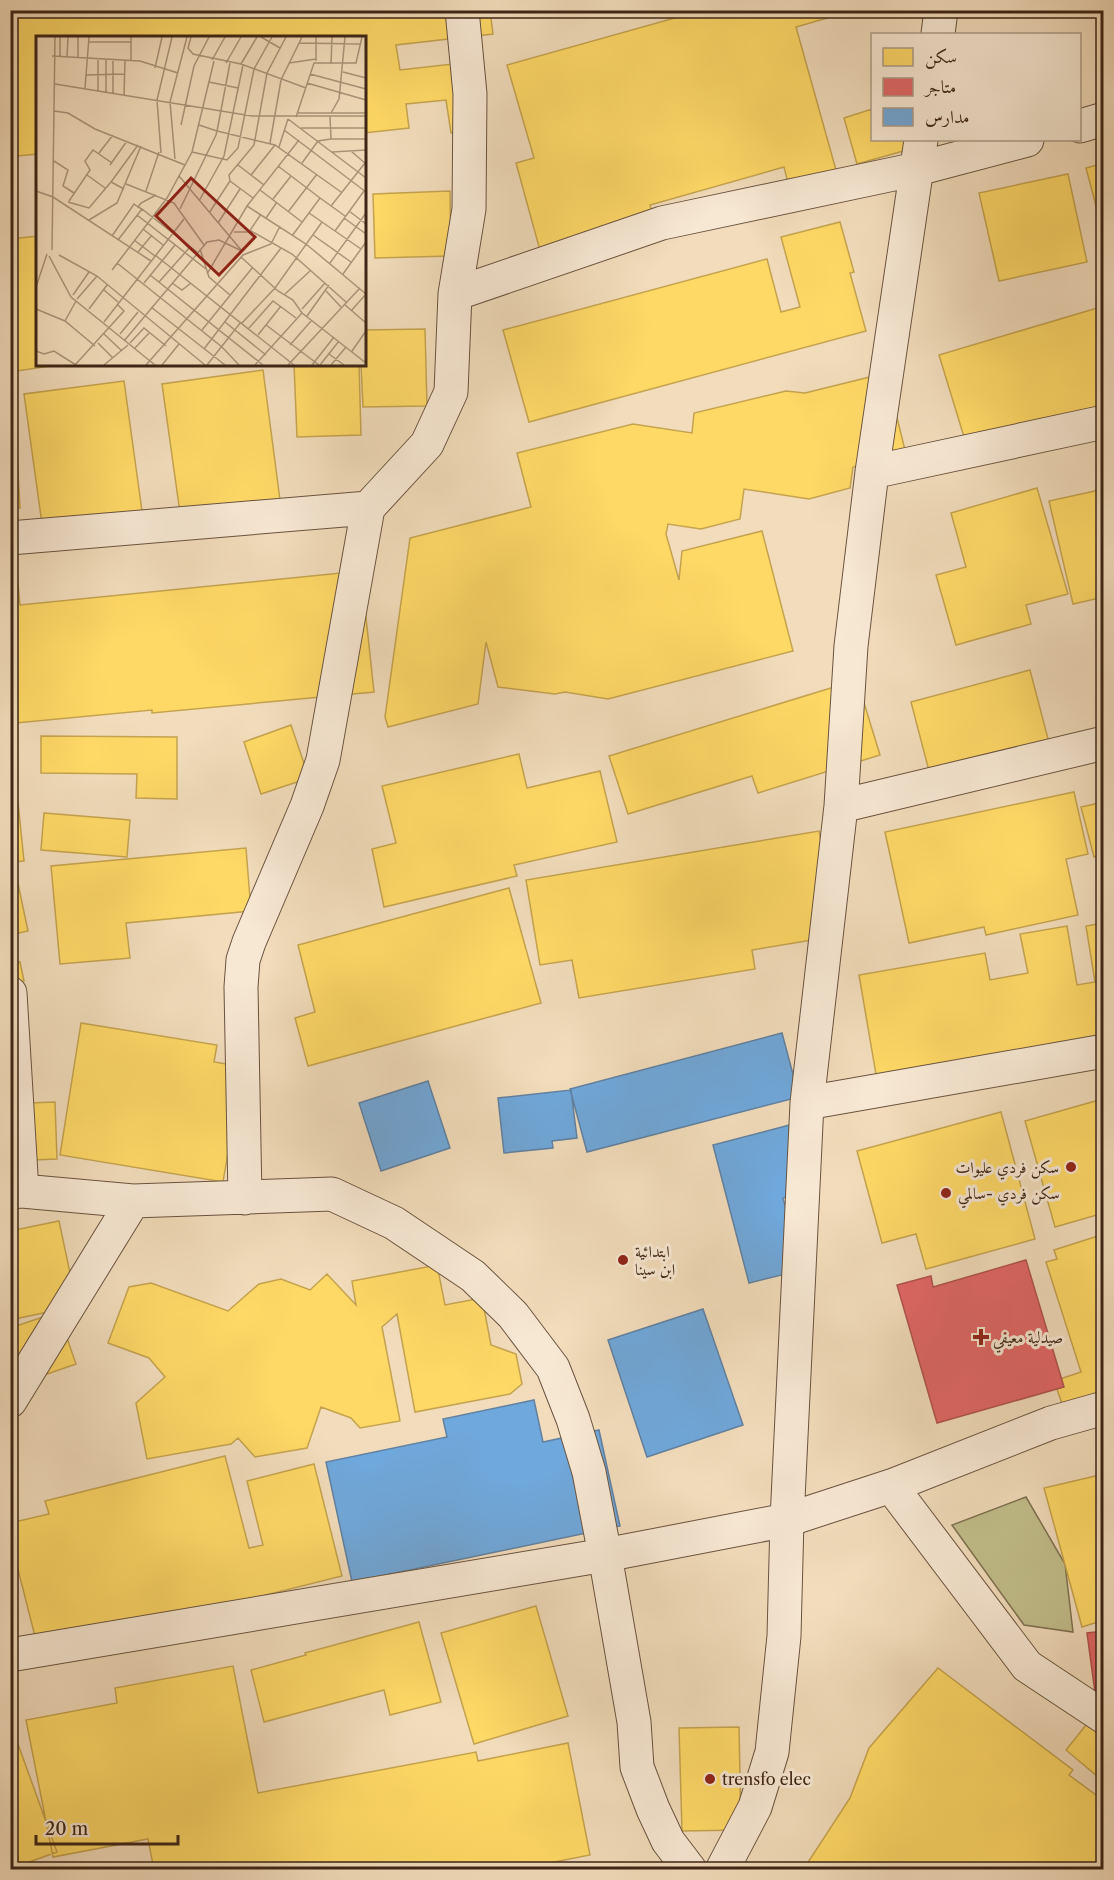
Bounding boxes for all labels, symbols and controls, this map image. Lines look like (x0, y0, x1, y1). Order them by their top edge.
legend (871, 33, 1081, 141)
inset map (36, 36, 366, 366)
text: سكن (925, 46, 957, 69)
text: متاجر (923, 76, 956, 98)
text: مدارس (925, 106, 969, 128)
place label: سكن فردي عليوات (955, 1157, 1059, 1180)
marker: سكن فردي عليوات (1064, 1160, 1078, 1174)
place label: سكن فردي -سالمي (958, 1183, 1060, 1209)
marker: سكن فردي -سالمي (939, 1186, 953, 1200)
place label: ابتدائية ابن سينا (635, 1241, 675, 1280)
marker: ابتدائية ابن سينا (616, 1253, 630, 1267)
place label: صيدلية معيفي (993, 1327, 1063, 1353)
marker: صيدلية معيفي (974, 1330, 988, 1344)
place label: trensfo elec (722, 1769, 811, 1789)
marker: trensfo elec (703, 1772, 717, 1786)
scale bar (36, 1808, 178, 1846)
text: 20 m (45, 1818, 89, 1840)

